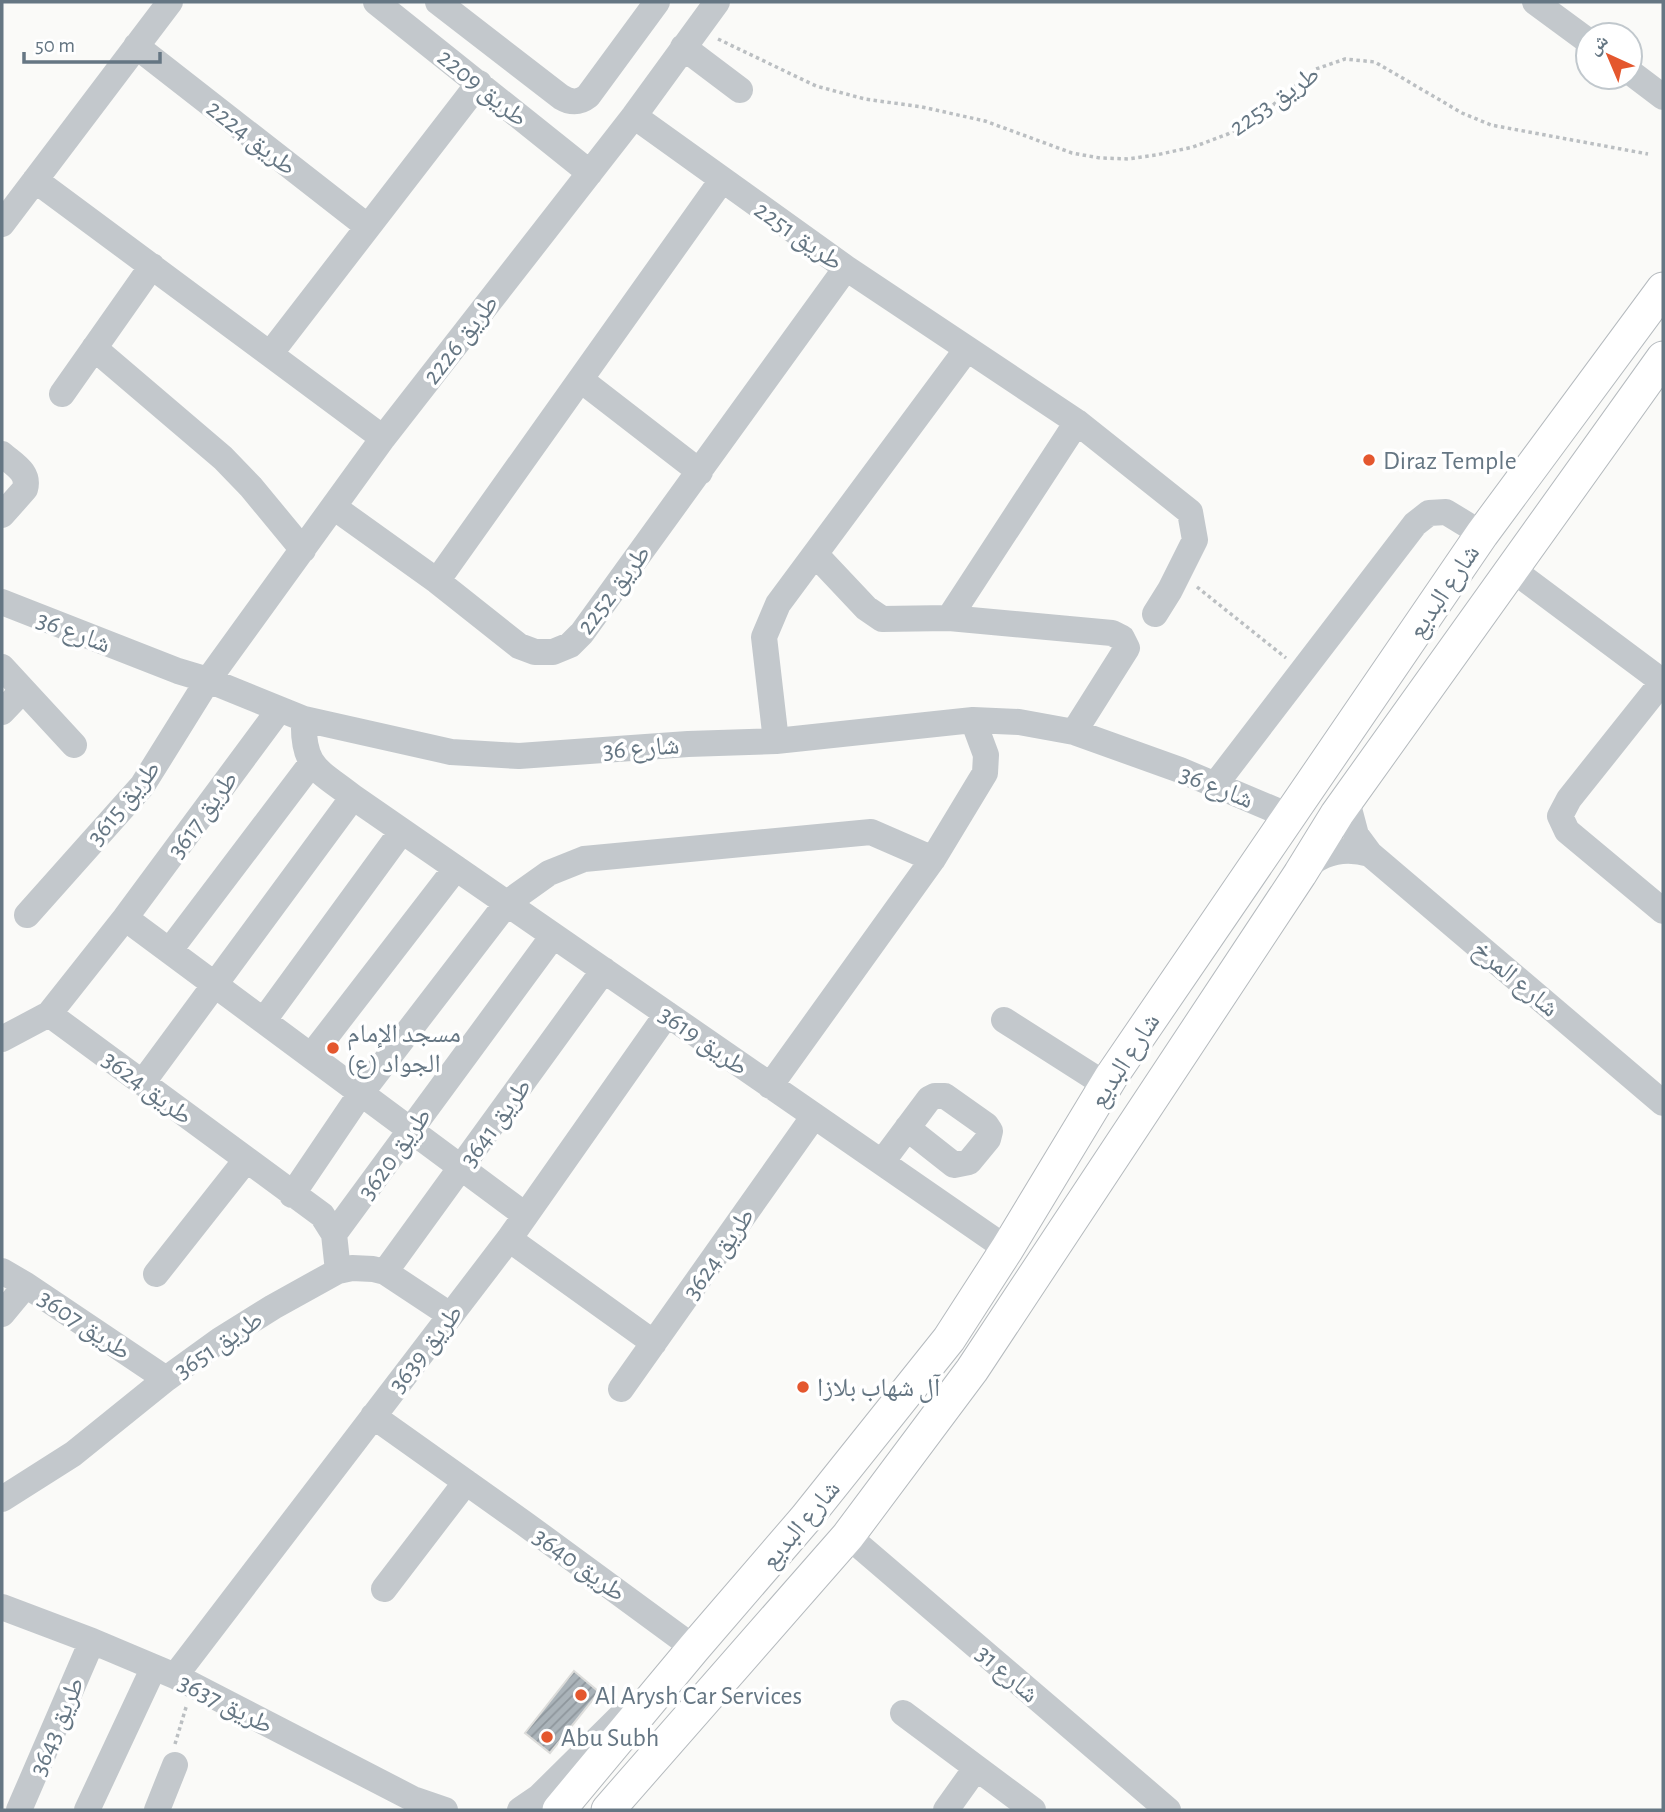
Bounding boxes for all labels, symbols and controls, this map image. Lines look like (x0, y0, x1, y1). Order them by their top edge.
scale bar (24, 21, 161, 65)
north arrow (1574, 21, 1644, 91)
text: ش (1584, 31, 1613, 59)
text: 50 m (35, 35, 75, 56)
street label: طريق 2209 (431, 44, 532, 133)
street label: طريق 2253 (1225, 61, 1325, 143)
street label: طريق 2224 (201, 95, 301, 182)
street label: طريق 2251 (748, 196, 847, 277)
street label: طريق 2226 (418, 290, 505, 390)
place label: Diraz Temple (1383, 448, 1517, 474)
marker: Diraz Temple (1361, 452, 1377, 468)
street label: طريق 2252 (572, 540, 657, 640)
street label: شارع البديع (1403, 540, 1487, 645)
street label: شارع 36 (32, 606, 114, 660)
street label: شارع 36 (602, 732, 680, 766)
street label: طريق 3615 (82, 755, 167, 851)
street label: شارع 36 (1175, 761, 1257, 815)
street label: طريق 3617 (163, 766, 244, 864)
street label: شارع المرخ (1466, 936, 1563, 1023)
street label: طريق 3619 (653, 1001, 753, 1082)
street label: شارع البديع (1085, 1009, 1167, 1114)
place label: مسجد الإمام الجواد (ع) (347, 1021, 461, 1079)
marker: مسجد الإمام الجواد (ع) (325, 1040, 341, 1056)
street label: طريق 3624 (96, 1046, 197, 1131)
street label: طريق 3641 (455, 1074, 538, 1173)
street label: طريق 3620 (353, 1103, 438, 1205)
street label: طريق 3624 (678, 1203, 761, 1305)
street label: طريق 3607 (32, 1285, 135, 1367)
street label: طريق 3639 (384, 1300, 469, 1399)
street label: طريق 3651 (170, 1306, 269, 1385)
place label: آل شهاب بلازا (817, 1374, 942, 1403)
marker: آل شهاب بلازا (795, 1379, 811, 1395)
street label: شارع البديع (757, 1475, 847, 1576)
street label: طريق 3640 (527, 1523, 630, 1608)
street label: شارع 31 (970, 1640, 1044, 1709)
street label: طريق 3637 (173, 1669, 277, 1740)
street label: طريق 3643 (25, 1674, 91, 1780)
place label: Al Arysh Car Services (595, 1683, 802, 1709)
marker: Al Arysh Car Services (573, 1687, 589, 1703)
place label: Abu Subh (561, 1725, 659, 1751)
marker: Abu Subh (539, 1729, 555, 1745)

